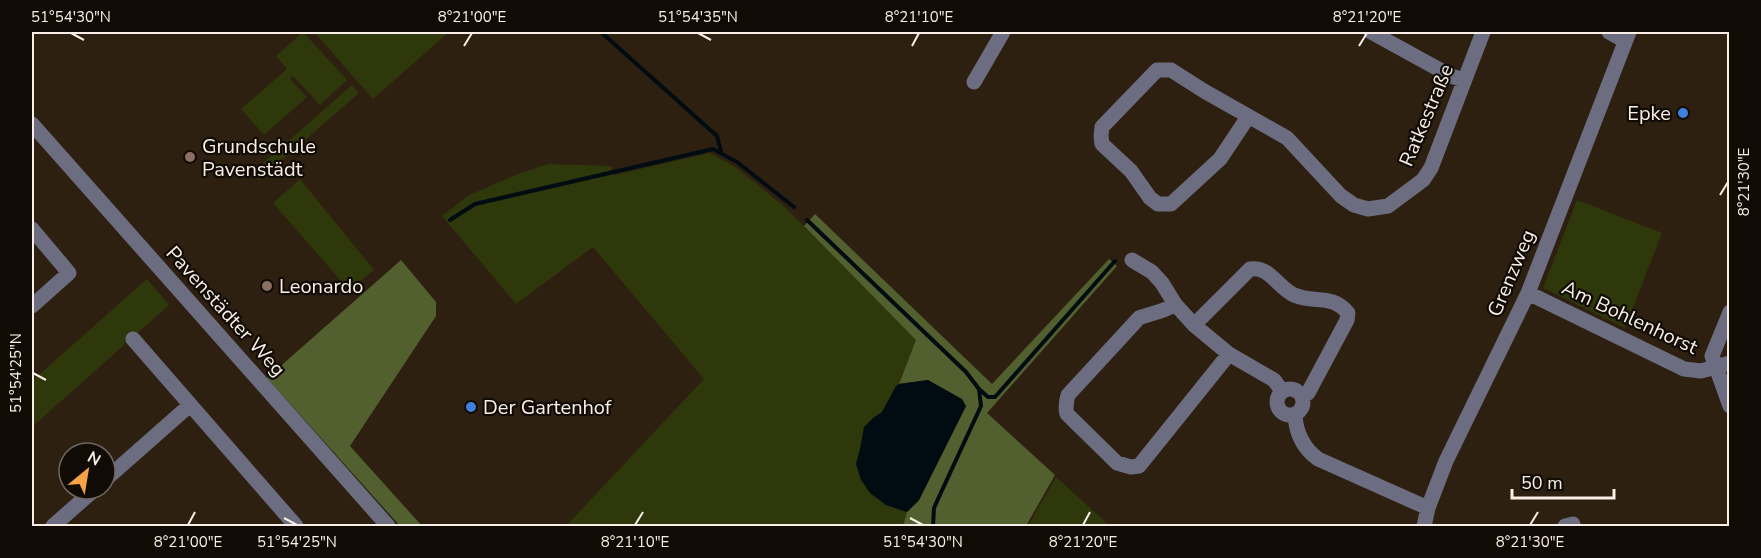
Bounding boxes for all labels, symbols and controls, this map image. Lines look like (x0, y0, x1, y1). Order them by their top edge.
text: 51°54'30"N (31, 7, 111, 27)
text: 8°21'00"E (438, 7, 506, 27)
text: 51°54'35"N (658, 7, 738, 27)
text: 8°21'10"E (885, 7, 953, 27)
text: 8°21'20"E (1333, 7, 1401, 27)
street label: Ratkestraße (1393, 60, 1460, 170)
place label: Epke (1627, 100, 1671, 127)
marker: Epke (1676, 106, 1690, 120)
place label: Grundschule Pavenstädt (202, 133, 316, 183)
text: 8°21'30"E (1734, 148, 1754, 216)
marker: Grundschule Pavenstädt (183, 150, 197, 164)
street label: Grenzweg (1481, 226, 1542, 321)
street label: Pavenstädter Weg (160, 240, 291, 382)
place label: Leonardo (279, 273, 363, 300)
street label: Am Bohlenhorst (1558, 274, 1703, 361)
marker: Leonardo (260, 279, 274, 293)
text: 51°54'25"N (6, 333, 26, 413)
place label: Der Gartenhof (483, 394, 612, 421)
marker: Der Gartenhof (464, 400, 478, 414)
north arrow (57, 441, 117, 501)
text: N (83, 446, 105, 471)
scale bar (1512, 462, 1614, 500)
text: 50 m (1521, 471, 1563, 495)
text: 8°21'00"E (154, 532, 222, 552)
text: 51°54'25"N (257, 532, 337, 552)
text: 8°21'10"E (601, 532, 669, 552)
text: 51°54'30"N (883, 532, 963, 552)
text: 8°21'20"E (1049, 532, 1117, 552)
text: 8°21'30"E (1496, 532, 1564, 552)

